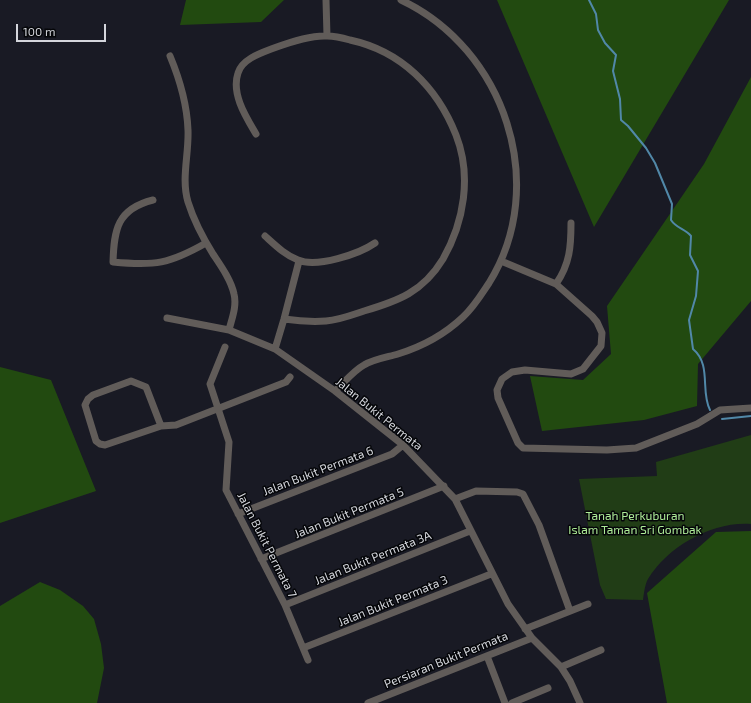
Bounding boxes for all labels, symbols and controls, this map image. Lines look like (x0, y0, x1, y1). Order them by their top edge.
scale bar (18, 16, 108, 42)
text: 100 m (23, 24, 55, 38)
street label: Jalan Bukit Permata (333, 375, 425, 453)
street label: Jalan Bukit Permata 6 (261, 443, 375, 499)
street label: Jalan Bukit Permata 5 (292, 484, 406, 542)
street label: Jalan Bukit Permata 7 (234, 490, 300, 600)
park label: Tanah Perkuburan Islam Taman Sri Gombak (568, 509, 702, 537)
street label: Jalan Bukit Permata 3A (313, 528, 433, 588)
street label: Jalan Bukit Permata 3 (336, 572, 450, 630)
street label: Persiaran Bukit Permata (382, 629, 510, 691)

